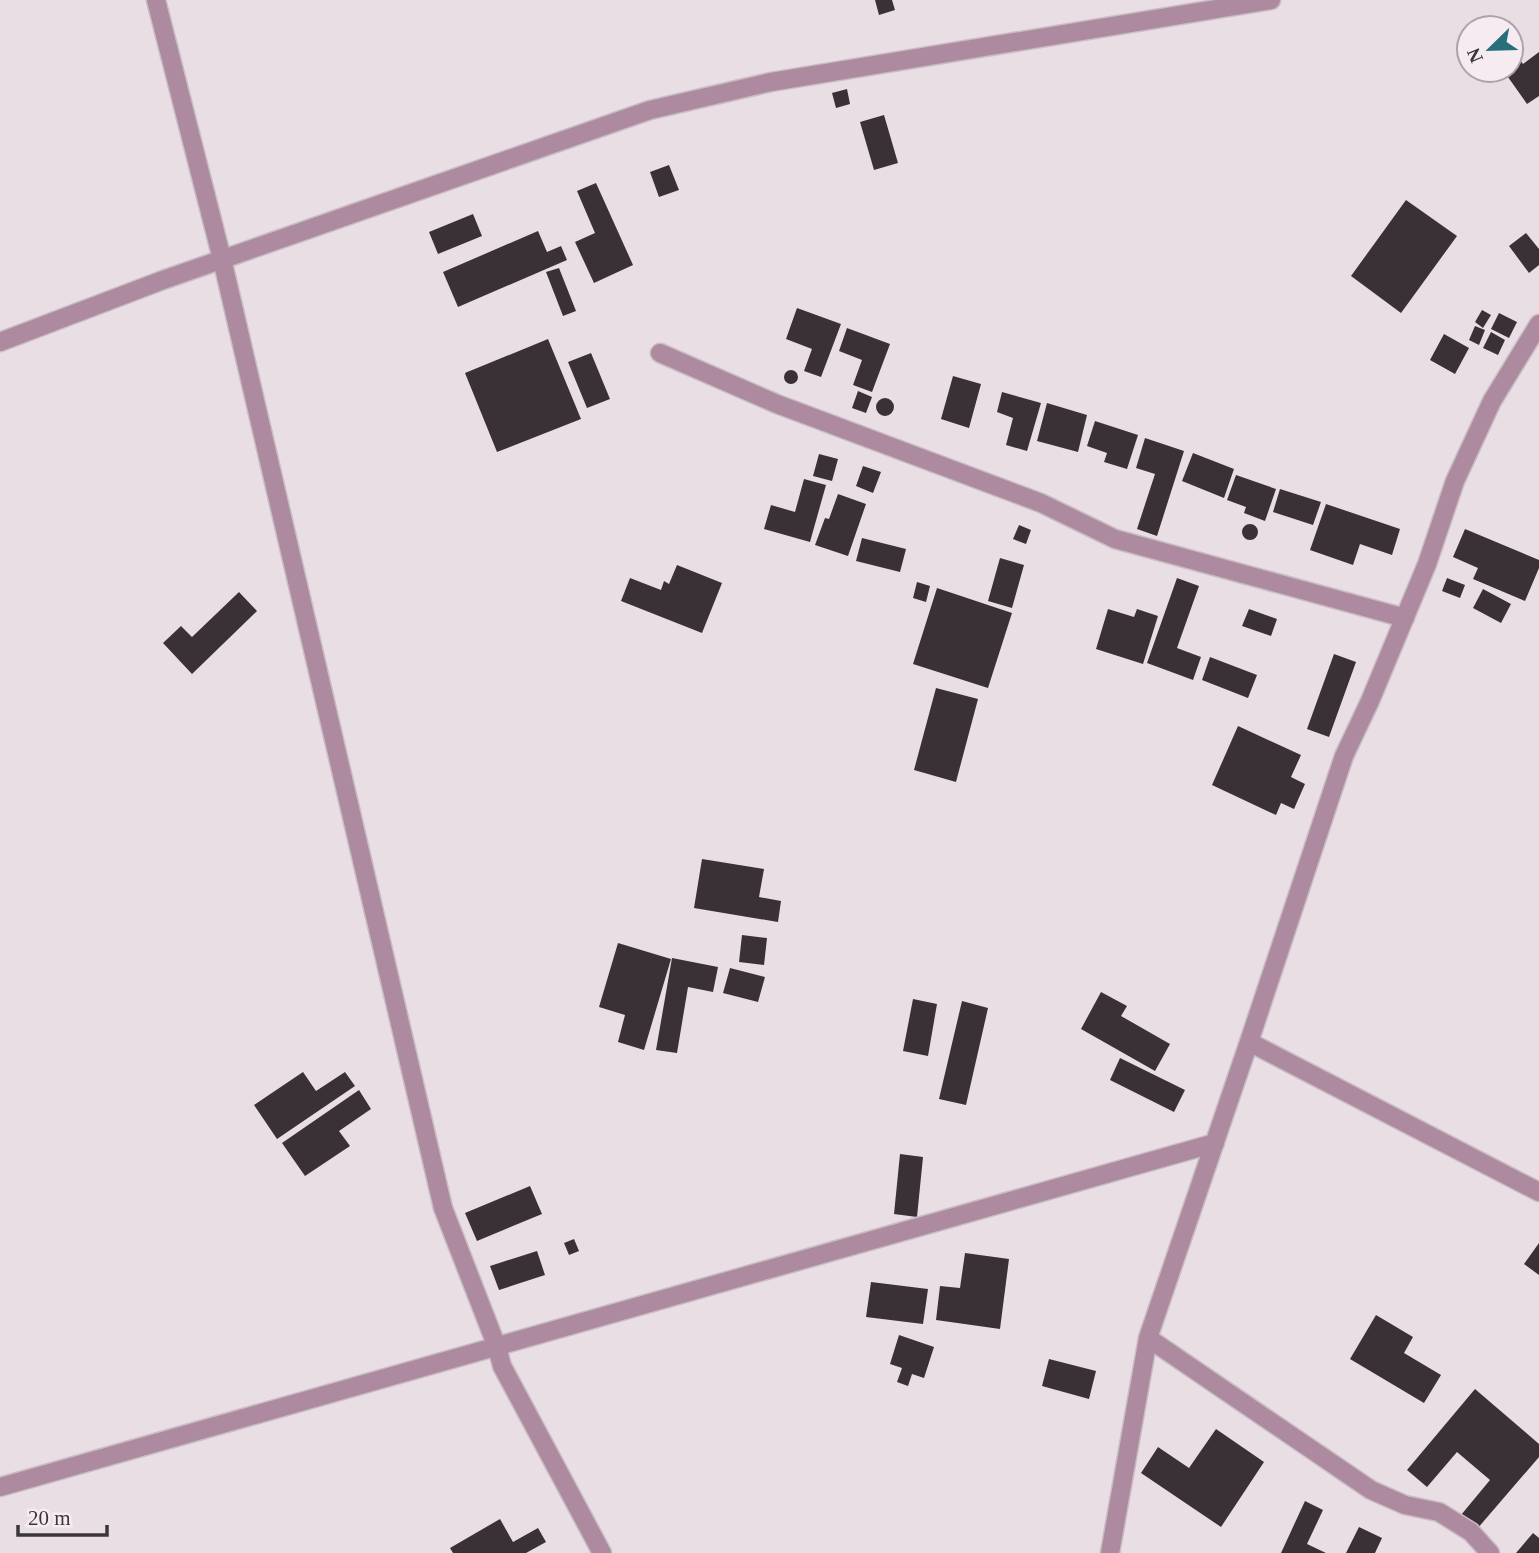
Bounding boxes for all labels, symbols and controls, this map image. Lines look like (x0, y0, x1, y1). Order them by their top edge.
north arrow (1455, 14, 1525, 84)
text: N (1462, 45, 1487, 66)
scale bar (18, 1494, 107, 1538)
text: 20 m (28, 1506, 71, 1530)

